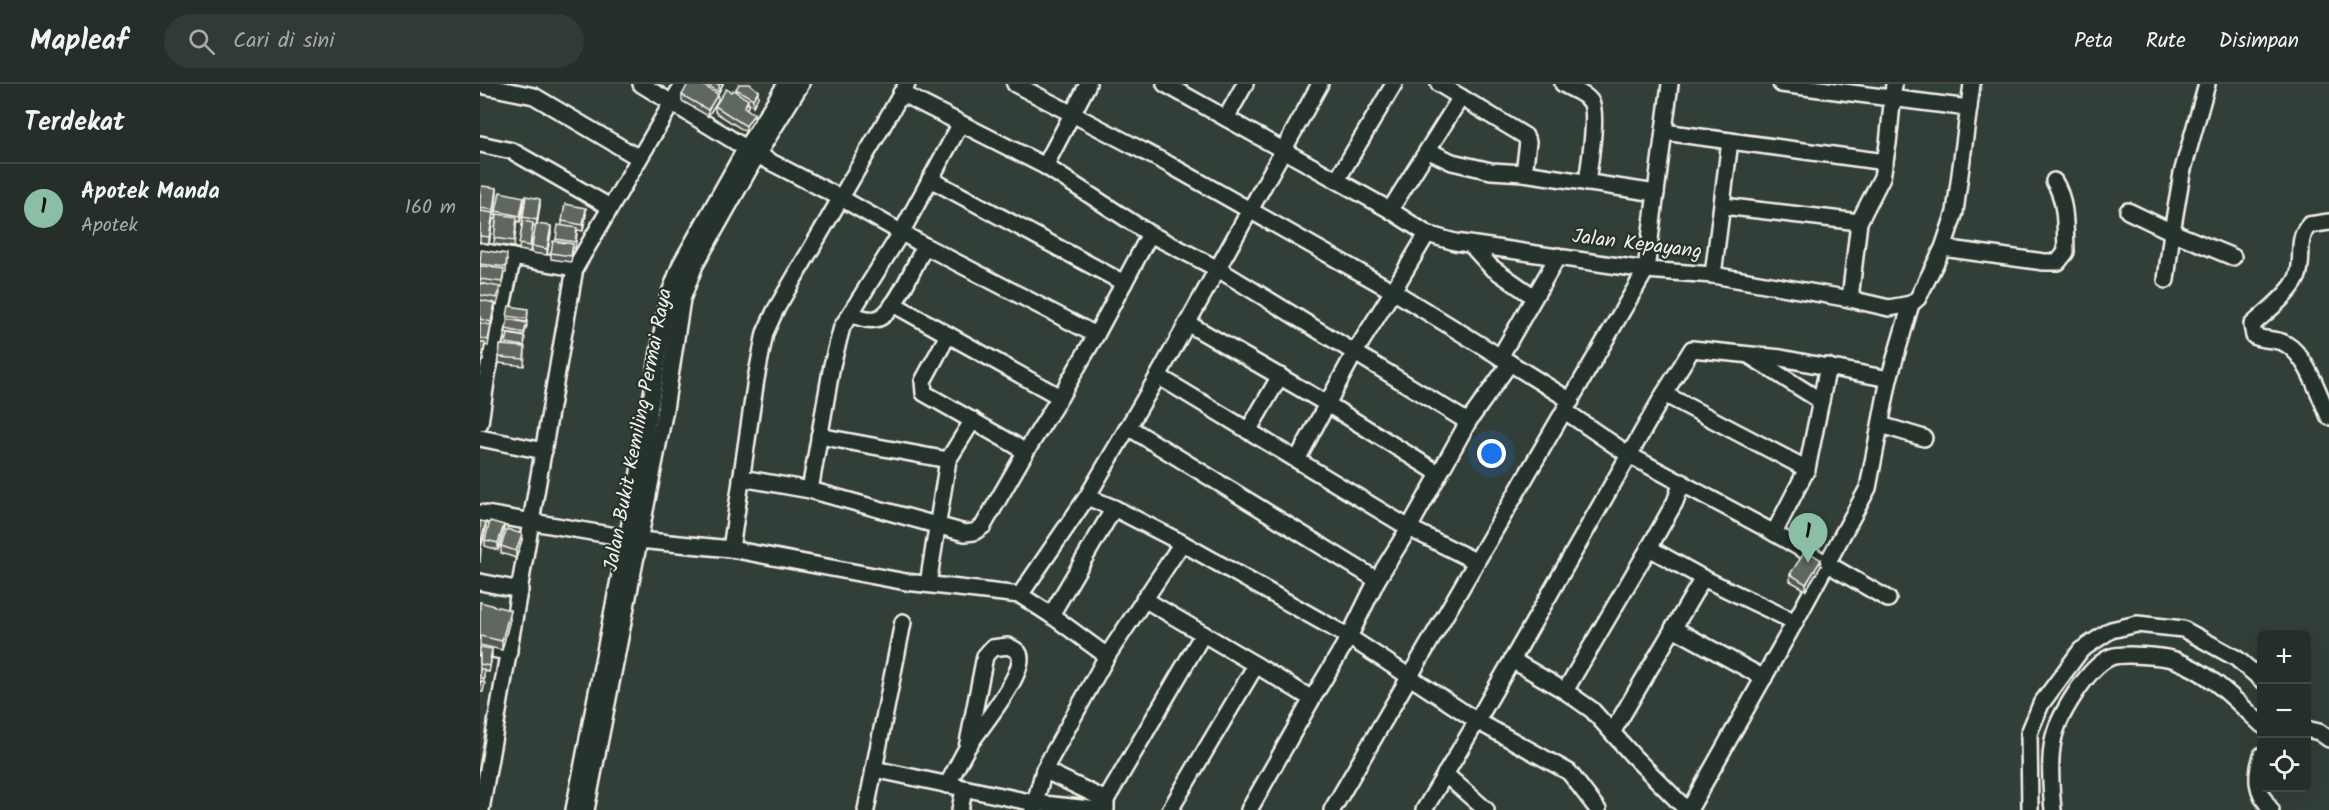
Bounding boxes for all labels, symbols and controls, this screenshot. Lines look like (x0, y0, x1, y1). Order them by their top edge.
search box (164, 14, 584, 68)
text: Mapleaf (30, 19, 128, 64)
text: Cari di sini (233, 24, 335, 59)
icon: search (185, 25, 218, 58)
text: Peta (2074, 25, 2113, 58)
text: Rute (2146, 25, 2186, 58)
text: Disimpan (2219, 25, 2299, 58)
text: Terdekat (24, 102, 125, 144)
text: Apotek Manda (81, 175, 220, 210)
text: 1 (40, 192, 47, 224)
text: 160 m (405, 192, 456, 224)
text: Apotek (81, 210, 138, 242)
street label: Jalan Kepayang (1570, 221, 1704, 269)
street label: Jalan Bukit Kemiling Permai Raya (596, 286, 682, 574)
your location (1477, 439, 1506, 468)
pin: 1 (1788, 514, 1828, 563)
map controls (2257, 630, 2311, 792)
button: + (2257, 630, 2311, 684)
button: − (2257, 684, 2311, 738)
button: locate (2257, 738, 2311, 792)

